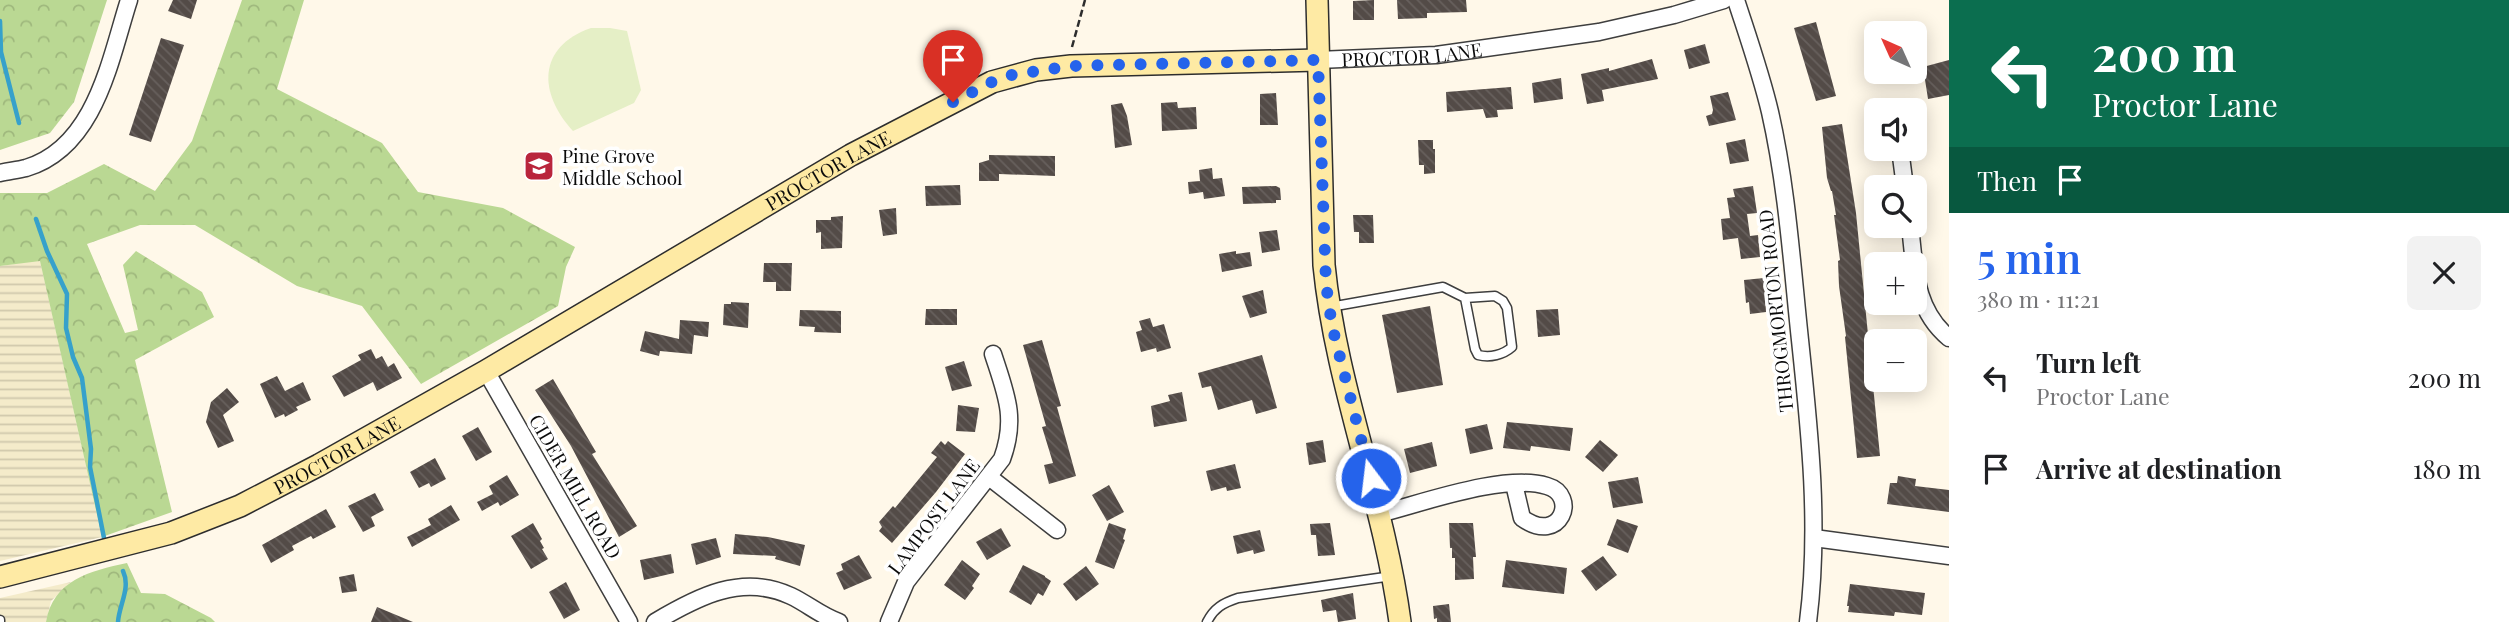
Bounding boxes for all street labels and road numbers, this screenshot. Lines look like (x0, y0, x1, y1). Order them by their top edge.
street label: PROCTOR LANE (1341, 36, 1484, 72)
street label: PROCTOR LANE (760, 124, 895, 216)
street label: THROGMORTON ROAD (1751, 208, 1799, 414)
street label: PROCTOR LANE (268, 409, 405, 500)
street label: CIDER MILL ROAD (524, 409, 628, 563)
street label: LAMPOST LANE (881, 453, 985, 579)

